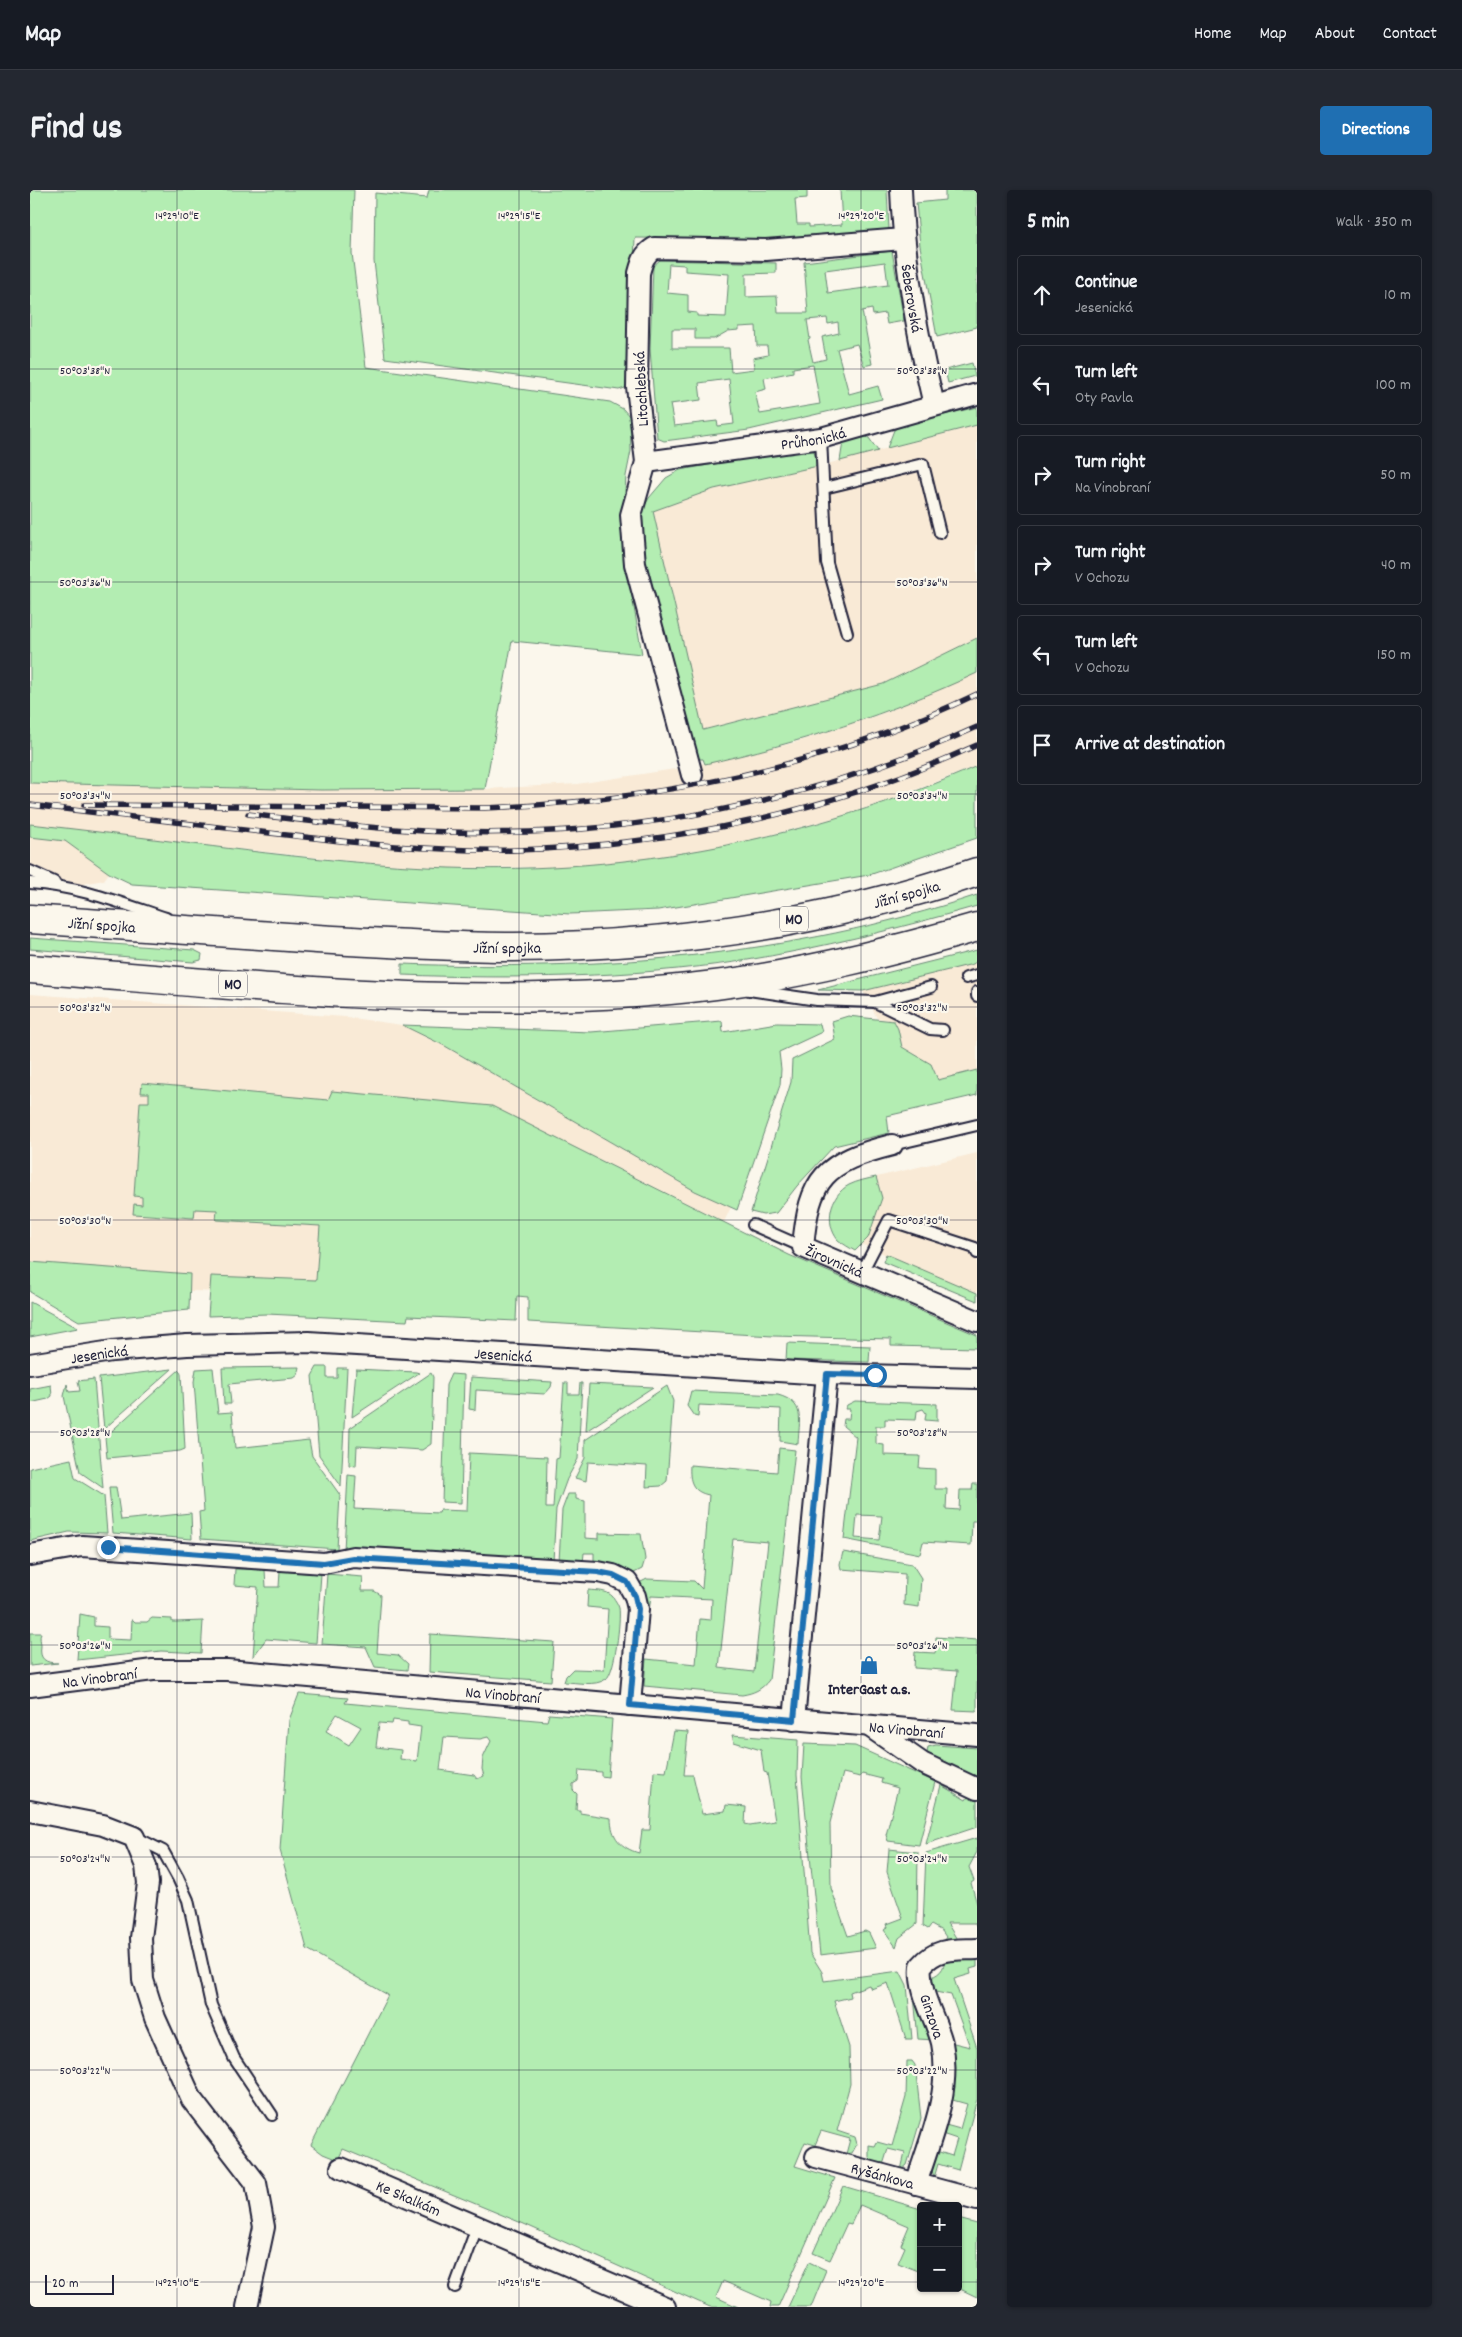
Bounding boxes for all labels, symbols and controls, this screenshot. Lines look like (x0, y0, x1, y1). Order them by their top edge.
text: Map (25, 18, 61, 52)
text: Home (1194, 22, 1231, 47)
text: Map (1259, 22, 1287, 47)
text: About (1315, 22, 1355, 47)
text: Contact (1383, 22, 1437, 47)
text: Find us (30, 105, 122, 155)
button: Directions (1320, 106, 1432, 155)
text: 14°29'10"E (155, 208, 199, 225)
text: 14°29'15"E (498, 208, 541, 225)
text: 14°29'20"E (838, 208, 885, 225)
text: 5 min (1027, 208, 1070, 238)
text: Walk · 350 m (1336, 211, 1412, 234)
street label: Šeberovská (894, 263, 927, 335)
text: Continue (1075, 270, 1137, 297)
icon: ahead (1028, 281, 1056, 309)
text: 10 m (1384, 284, 1411, 307)
text: Jesenická (1075, 297, 1133, 320)
street label: Litochlebská (629, 351, 656, 427)
text: Turn left (1075, 360, 1138, 387)
text: 50°03'38"N (60, 363, 110, 380)
text: 50°03'38"N (897, 363, 947, 380)
icon: left (1028, 371, 1056, 399)
text: 100 m (1375, 374, 1411, 397)
text: Oty Pavla (1075, 387, 1133, 410)
street label: Průhonická (780, 422, 849, 457)
text: Turn right (1075, 450, 1146, 477)
icon: right (1028, 461, 1056, 489)
text: 50 m (1380, 464, 1411, 487)
text: Na Vinobraní (1075, 477, 1150, 500)
text: Turn right (1075, 540, 1146, 567)
icon: right (1028, 551, 1056, 579)
text: 40 m (1381, 554, 1411, 577)
text: V Ochozu (1075, 567, 1129, 590)
text: 50°03'36"N (59, 575, 111, 592)
text: 50°03'36"N (896, 575, 948, 592)
text: Turn left (1075, 630, 1138, 657)
icon: left (1028, 641, 1056, 669)
text: 150 m (1377, 644, 1411, 667)
text: V Ochozu (1075, 657, 1129, 680)
icon: arrive (1028, 731, 1056, 759)
text: Arrive at destination (1075, 732, 1225, 759)
text: 50°03'34"N (60, 788, 110, 805)
text: 50°03'34"N (897, 788, 947, 805)
street label: Jižní spojka (871, 875, 943, 916)
road number: MO (780, 906, 808, 932)
street label: Jižní spojka (67, 913, 137, 941)
street label: Jižní spojka (473, 938, 542, 961)
road number: MO (219, 972, 247, 996)
text: 50°03'32"N (60, 1000, 111, 1017)
text: 50°03'32"N (897, 1000, 948, 1017)
text: 50°03'30"N (59, 1213, 111, 1230)
text: 50°03'30"N (896, 1213, 948, 1230)
street label: Žirovnická (801, 1240, 866, 1285)
street label: Jesenická (69, 1341, 129, 1371)
street label: Jesenická (474, 1343, 533, 1370)
route start (864, 1364, 887, 1387)
text: 50°03'28"N (60, 1425, 110, 1442)
text: 50°03'28"N (897, 1425, 947, 1442)
route end (97, 1536, 120, 1559)
text: 50°03'26"N (59, 1638, 111, 1655)
text: 50°03'26"N (896, 1638, 948, 1655)
shop icon: InterGast a.s. (858, 1654, 880, 1676)
street label: Na Vinobraní (61, 1663, 139, 1696)
place label: InterGast a.s. (828, 1679, 911, 1702)
street label: Na Vinobraní (464, 1682, 542, 1711)
street label: Na Vinobraní (868, 1717, 946, 1746)
text: 50°03'24"N (60, 1851, 110, 1868)
text: 50°03'24"N (897, 1851, 947, 1868)
street label: Ginzova (912, 1991, 949, 2043)
text: 50°03'22"N (60, 2063, 111, 2080)
text: 50°03'22"N (897, 2063, 948, 2080)
street label: Ryšánkova (848, 2158, 917, 2197)
street label: Ke Skalkám (372, 2175, 444, 2224)
map controls (917, 2202, 962, 2292)
button: + (917, 2202, 962, 2247)
button: − (917, 2247, 962, 2292)
scale bar (45, 2272, 114, 2295)
text: 20 m (52, 2274, 79, 2294)
text: 14°29'10"E (155, 2275, 199, 2292)
text: 14°29'15"E (498, 2275, 541, 2292)
text: 14°29'20"E (838, 2275, 885, 2292)

